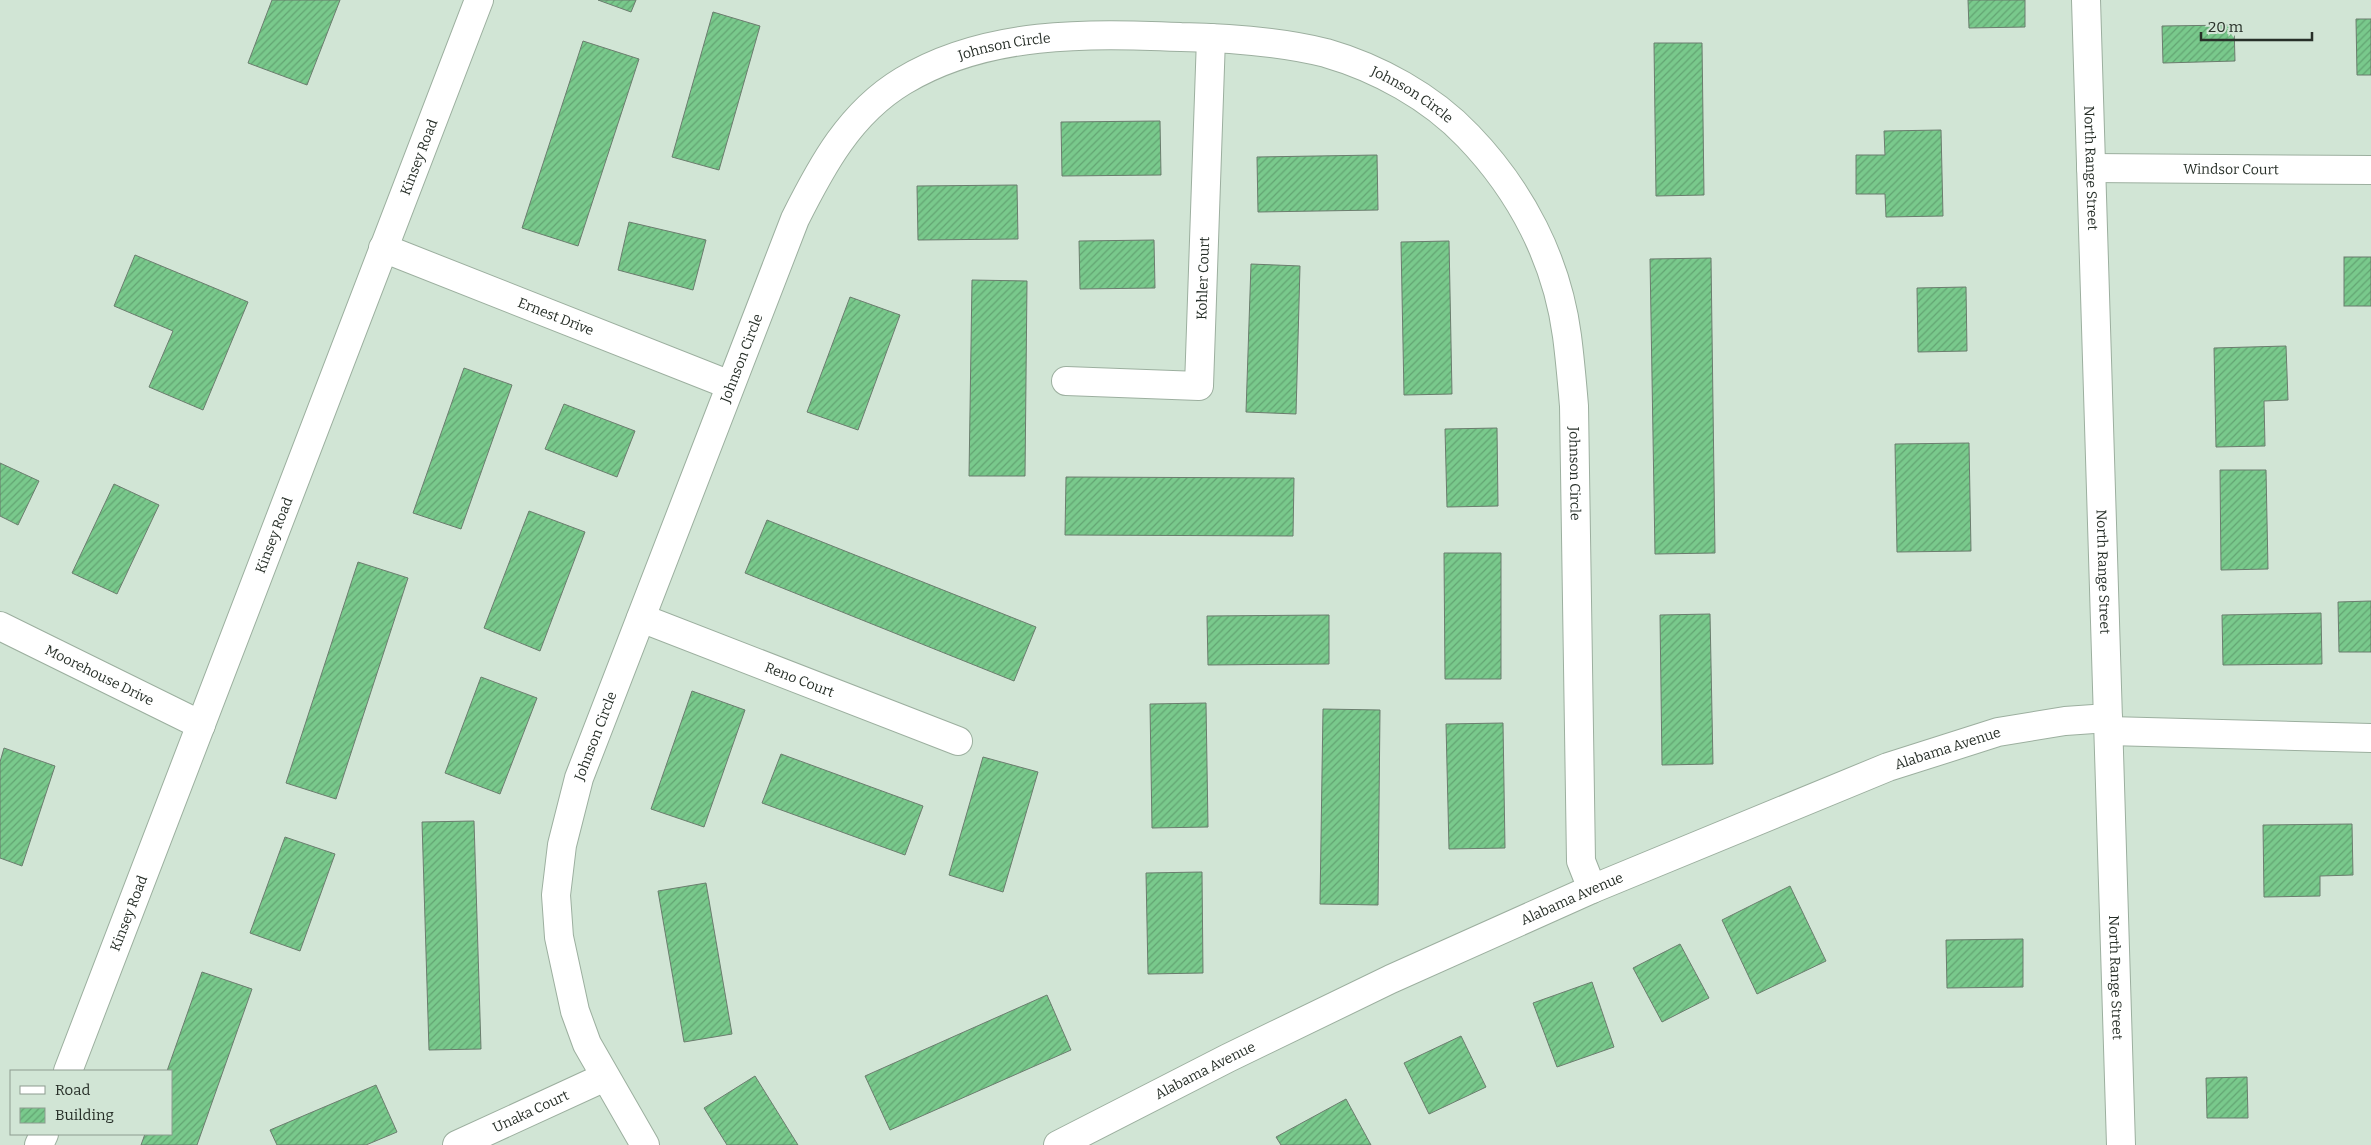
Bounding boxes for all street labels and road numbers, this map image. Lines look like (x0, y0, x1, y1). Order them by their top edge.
street label: Johnson Circle (955, 30, 1051, 64)
street label: Johnson Circle (1368, 62, 1457, 127)
street label: North Range Street (2080, 105, 2101, 231)
street label: Kinsey Road (397, 117, 441, 198)
street label: Windsor Court (2183, 161, 2279, 178)
street label: Kohler Court (1193, 236, 1213, 320)
street label: Ernest Drive (515, 294, 596, 339)
street label: Johnson Circle (716, 311, 767, 406)
street label: Johnson Circle (1565, 426, 1584, 521)
street label: Kinsey Road (252, 495, 296, 576)
street label: North Range Street (2093, 509, 2113, 634)
street label: Moorehouse Drive (42, 642, 157, 709)
street label: Reno Court (762, 659, 836, 701)
street label: Johnson Circle (571, 689, 621, 784)
street label: Alabama Avenue (1893, 724, 2003, 773)
street label: Alabama Avenue (1518, 869, 1626, 929)
street label: Kinsey Road (107, 873, 151, 954)
street label: North Range Street (2105, 915, 2126, 1040)
street label: Alabama Avenue (1152, 1038, 1258, 1103)
street label: Unaka Court (490, 1087, 572, 1136)

